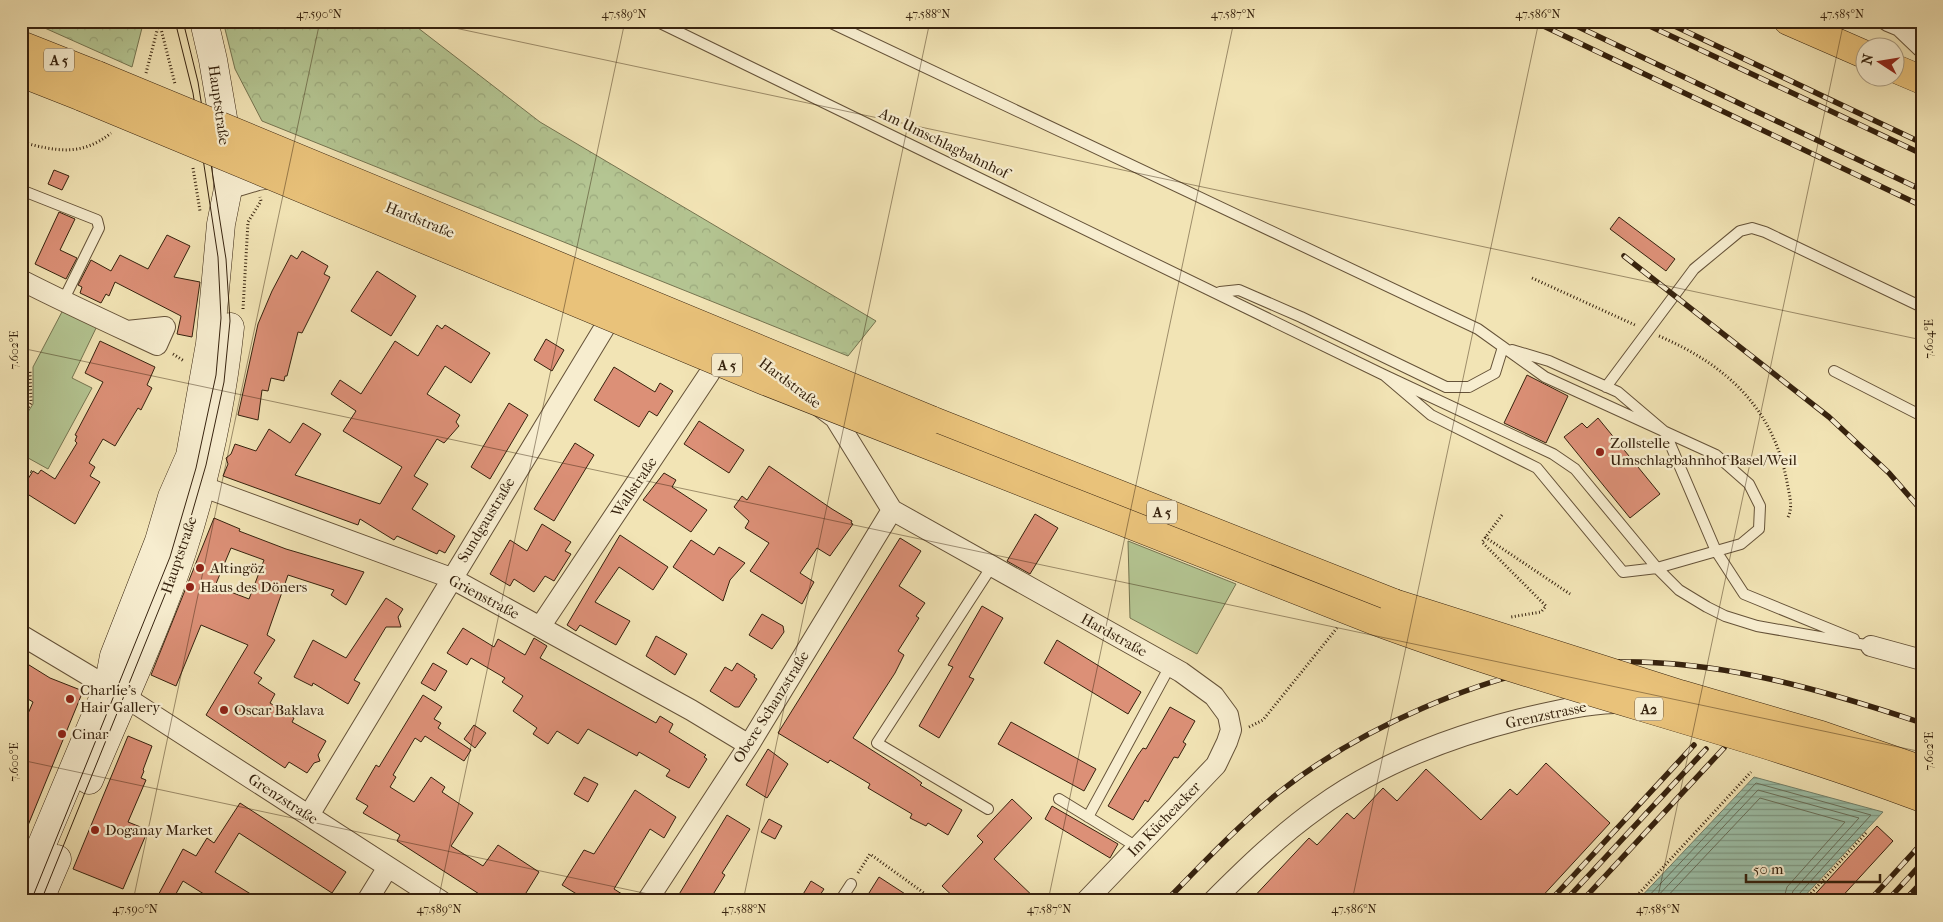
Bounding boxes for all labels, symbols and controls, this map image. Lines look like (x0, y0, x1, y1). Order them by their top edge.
text: 47.590°N (296, 7, 342, 21)
text: 47.589°N (601, 7, 647, 21)
text: 47.588°N (906, 7, 950, 21)
text: 47.587°N (1211, 7, 1255, 21)
text: 47.586°N (1515, 7, 1561, 21)
text: 47.585°N (1820, 7, 1864, 21)
north arrow (1856, 38, 1906, 88)
road number: A 5 (44, 48, 74, 72)
text: N (1858, 52, 1877, 66)
street label: Hauptstraße (204, 64, 234, 147)
street label: Am Umschlagbahnhof (875, 103, 1014, 184)
street label: Hardstraße (383, 198, 458, 242)
text: 7.604°E (1922, 319, 1936, 359)
text: 7.602°E (7, 331, 21, 369)
road number: A 5 (712, 354, 742, 376)
street label: Hardstraße (755, 354, 825, 413)
place label: Zollstelle Umschlagbahnhof Basel/Weil (1610, 434, 1797, 469)
marker: Zollstelle Umschlagbahnhof Basel/Weil (1594, 446, 1606, 458)
street label: Wallstraße (607, 453, 661, 521)
street label: Sundgaustraße (454, 474, 519, 566)
road number: A 5 (1147, 501, 1177, 524)
street label: Hauptstraße (157, 513, 201, 596)
place label: Altingöz (209, 559, 265, 577)
marker: Altingöz (194, 562, 206, 574)
street label: Grienstraße (446, 571, 523, 623)
place label: Haus des Döners (200, 578, 308, 596)
marker: Haus des Döners (184, 581, 196, 593)
street label: Hardstraße (1078, 609, 1151, 661)
street label: Obere Schanzstraße (729, 647, 813, 766)
place label: Charlie's Hair Gallery (80, 681, 161, 716)
marker: Charlie's Hair Gallery (64, 693, 76, 705)
street label: Grenzstrasse (1504, 698, 1589, 732)
road number: A2 (1635, 698, 1663, 721)
place label: Oscar Baklava (234, 701, 325, 719)
marker: Oscar Baklava (218, 704, 230, 716)
place label: Cinar (72, 725, 109, 743)
marker: Cinar (56, 728, 68, 740)
text: 7.602°E (1922, 732, 1936, 770)
text: 7.600°E (7, 742, 21, 782)
street label: Grenzstraße (245, 770, 322, 829)
street label: Im Kücheacker (1124, 777, 1205, 860)
place label: Doganay Market (105, 821, 213, 839)
marker: Doganay Market (89, 824, 101, 836)
scale bar (1746, 852, 1879, 884)
text: 50 m (1753, 860, 1784, 878)
text: 47.590°N (112, 902, 158, 916)
text: 47.589°N (416, 902, 462, 916)
text: 47.588°N (722, 902, 766, 916)
text: 47.587°N (1027, 902, 1071, 916)
text: 47.586°N (1331, 902, 1377, 916)
text: 47.585°N (1636, 902, 1680, 916)

